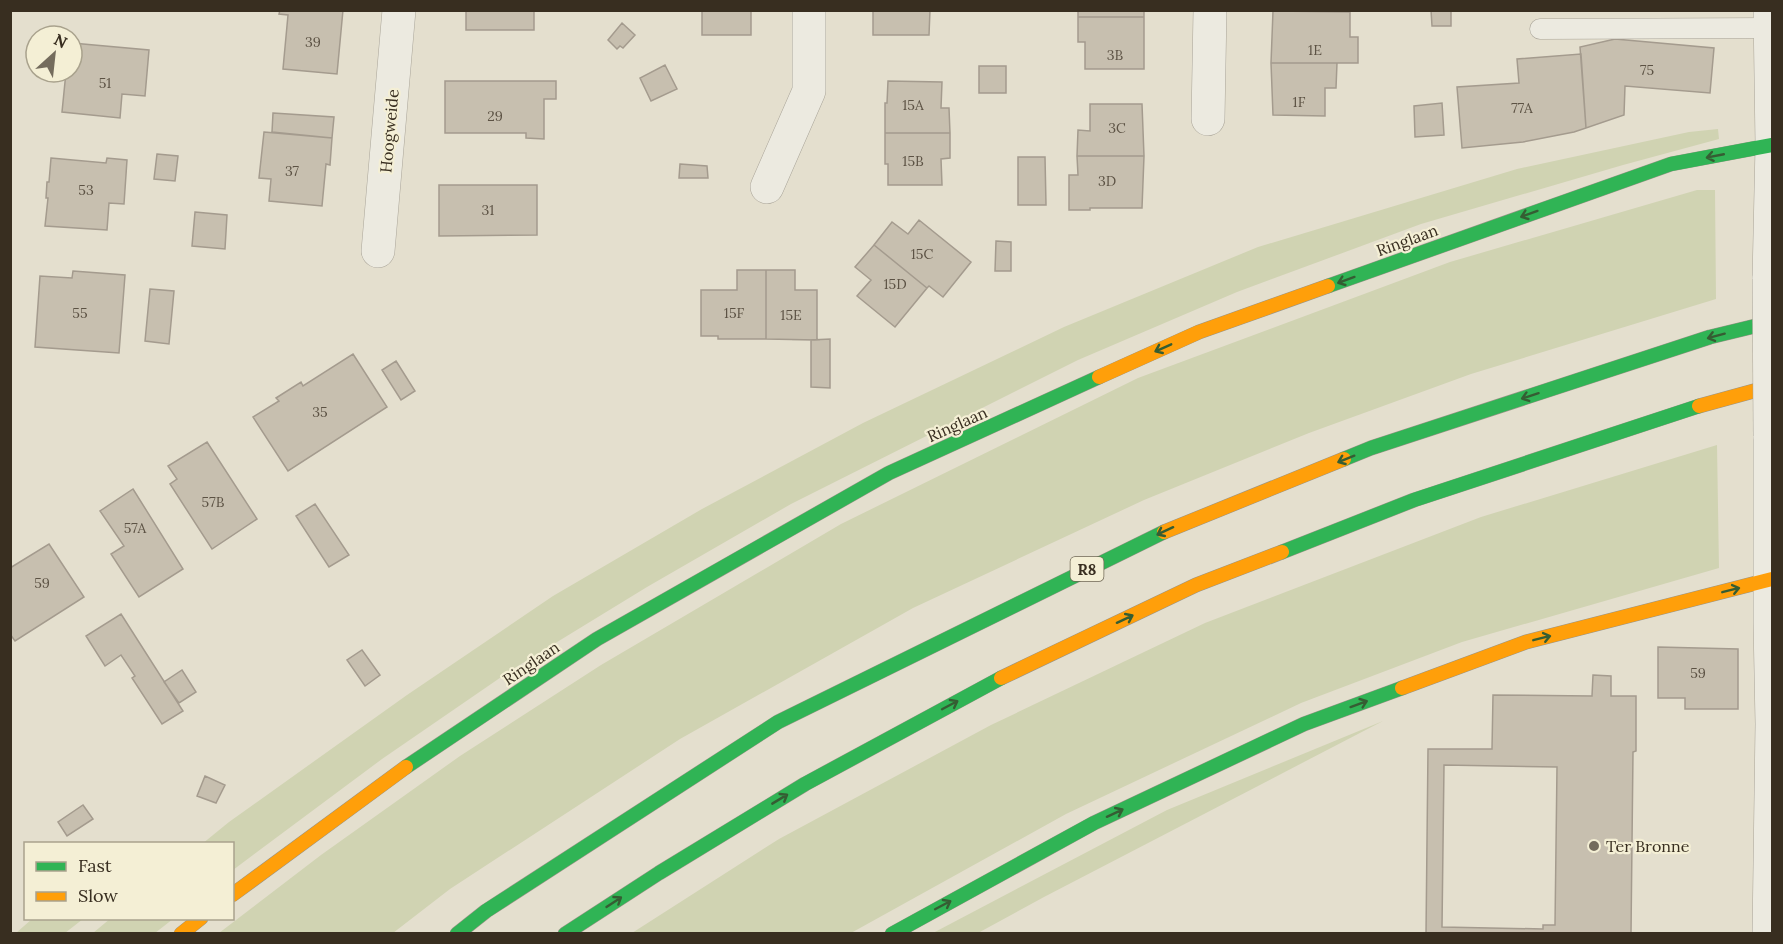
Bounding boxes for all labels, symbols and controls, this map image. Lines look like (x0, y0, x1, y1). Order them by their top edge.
north arrow (24, 24, 84, 84)
text: N (51, 29, 71, 52)
house number: 39 (305, 33, 321, 51)
house number: 1E (1308, 41, 1322, 59)
house number: 3B (1107, 46, 1124, 64)
house number: 75 (1640, 61, 1654, 79)
house number: 51 (99, 74, 111, 92)
street label: Hoogweide (375, 88, 403, 174)
house number: 1F (1293, 93, 1306, 111)
house number: 15A (902, 96, 924, 114)
house number: 77A (1511, 99, 1533, 117)
house number: 29 (487, 107, 503, 125)
house number: 3C (1108, 119, 1126, 137)
one-way arrow (1706, 151, 1725, 162)
house number: 15B (902, 152, 924, 170)
house number: 37 (285, 162, 300, 180)
house number: 3D (1098, 172, 1116, 190)
house number: 53 (78, 181, 94, 199)
house number: 31 (482, 201, 494, 219)
one-way arrow (1521, 210, 1539, 221)
street label: Ringlaan (1373, 220, 1441, 260)
house number: 15C (911, 245, 933, 263)
house number: 15D (883, 275, 907, 293)
one-way arrow (1337, 275, 1356, 286)
house number: 55 (72, 304, 88, 322)
house number: 15F (724, 304, 745, 322)
house number: 15E (780, 306, 802, 324)
one-way arrow (1707, 331, 1726, 343)
one-way arrow (1155, 343, 1173, 355)
one-way arrow (1521, 391, 1540, 402)
street label: Ringlaan (924, 402, 991, 446)
house number: 35 (312, 403, 328, 421)
one-way arrow (1337, 454, 1355, 465)
house number: 57B (202, 493, 225, 511)
house number: 57A (124, 519, 147, 537)
one-way arrow (1156, 526, 1174, 538)
road number: R8 (1070, 557, 1104, 581)
house number: 59 (34, 574, 50, 592)
one-way arrow (1721, 583, 1740, 595)
one-way arrow (1116, 612, 1134, 624)
one-way arrow (1532, 631, 1551, 643)
street label: Ringlaan (499, 637, 563, 689)
house number: 59 (1690, 664, 1706, 682)
one-way arrow (1349, 698, 1367, 709)
one-way arrow (941, 699, 959, 710)
one-way arrow (771, 792, 788, 804)
one-way arrow (1106, 807, 1124, 819)
place label: Ter Bronne (1606, 836, 1690, 856)
marker: Ter Bronne (1587, 839, 1601, 853)
legend (24, 842, 234, 920)
text: Fast (78, 854, 112, 877)
text: Slow (78, 884, 118, 907)
one-way arrow (605, 895, 622, 907)
one-way arrow (934, 899, 951, 911)

